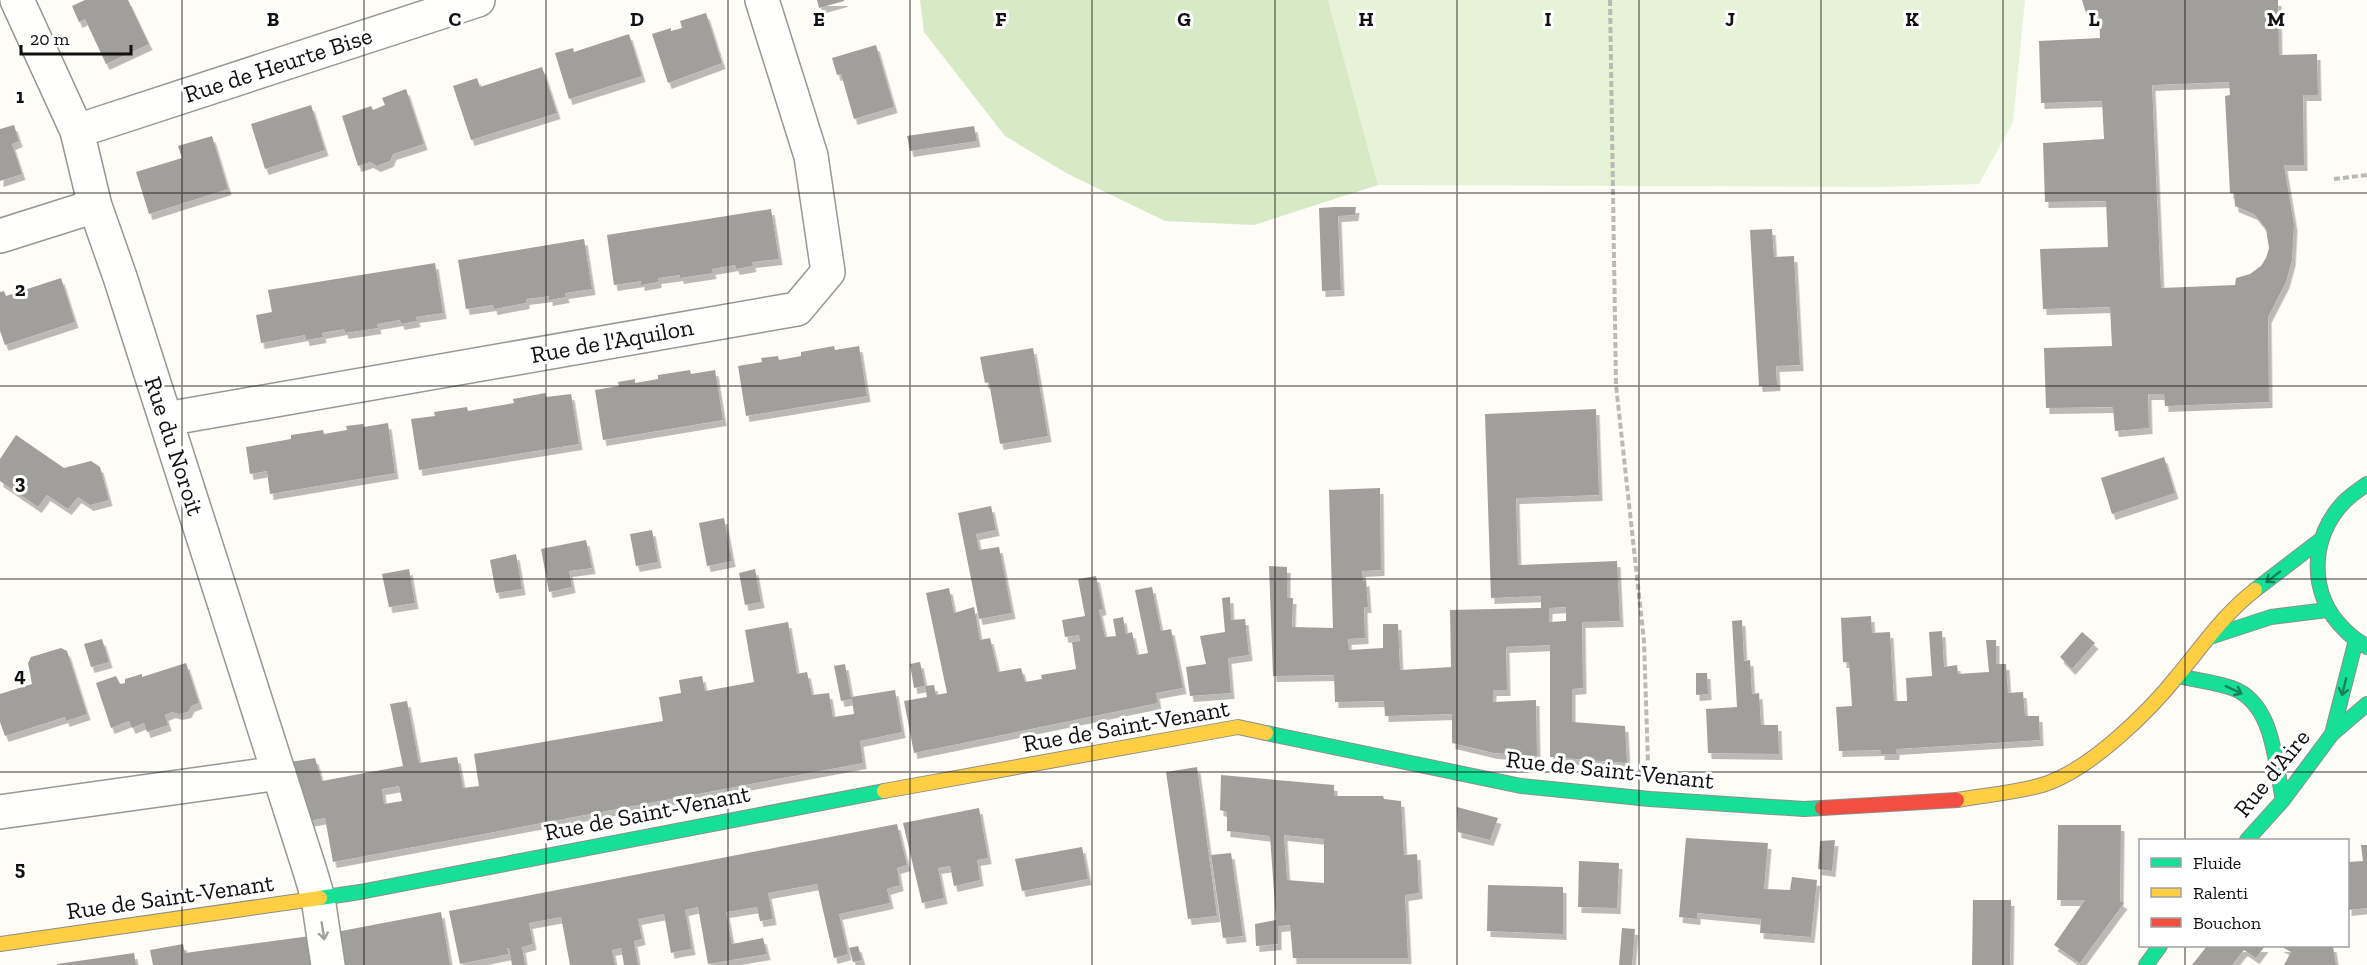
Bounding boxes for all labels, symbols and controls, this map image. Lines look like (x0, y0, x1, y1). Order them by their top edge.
text: B (267, 7, 279, 31)
text: C (449, 7, 462, 31)
text: D (630, 7, 644, 31)
text: E (813, 7, 825, 31)
text: F (995, 7, 1007, 31)
text: G (1177, 7, 1191, 31)
text: H (1358, 7, 1374, 31)
text: I (1544, 7, 1552, 31)
text: J (1725, 7, 1735, 31)
text: K (1905, 7, 1919, 31)
text: L (2088, 7, 2100, 31)
text: M (2267, 7, 2285, 31)
scale bar (21, 18, 130, 56)
street label: Rue de Heurte Bise (180, 20, 376, 109)
text: 20 m (30, 28, 70, 50)
text: 1 (16, 84, 24, 108)
text: 2 (15, 277, 26, 301)
street label: Rue de l'Aquilon (528, 312, 696, 369)
street label: Rue du Noroit (138, 373, 211, 519)
text: 3 (15, 470, 26, 494)
one-way arrow (2265, 570, 2281, 583)
text: 4 (14, 663, 26, 687)
one-way arrow (2338, 677, 2349, 696)
one-way arrow (2225, 685, 2243, 697)
street label: Rue de Saint-Venant (1021, 693, 1231, 758)
street label: Rue d'Aire (2227, 723, 2316, 822)
street label: Rue de Saint-Venant (1505, 744, 1716, 795)
street label: Rue de Saint-Venant (542, 778, 752, 847)
legend (2139, 839, 2349, 947)
text: Fluide (2193, 852, 2241, 874)
text: 5 (15, 856, 25, 880)
street label: Rue de Saint-Venant (65, 868, 275, 925)
text: Ralenti (2193, 882, 2248, 904)
text: Bouchon (2193, 912, 2262, 934)
one-way arrow (318, 921, 329, 941)

